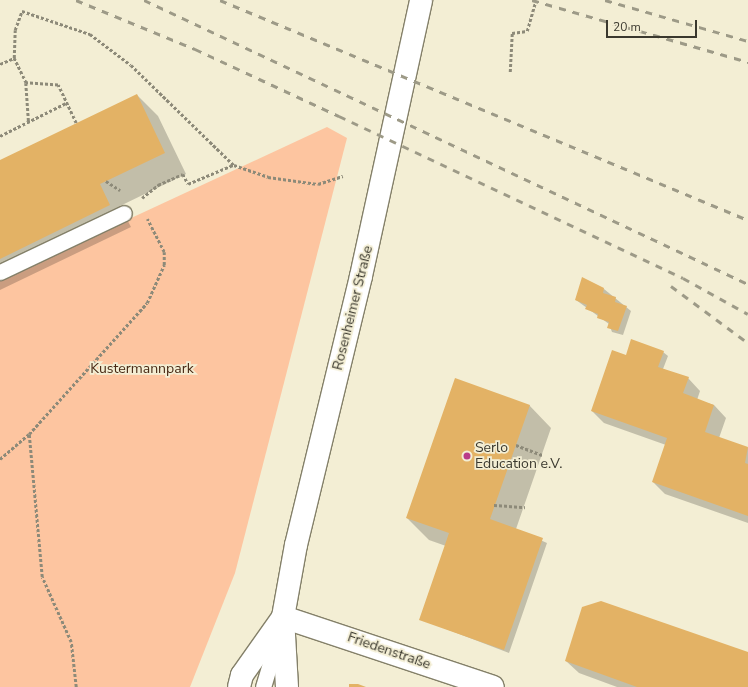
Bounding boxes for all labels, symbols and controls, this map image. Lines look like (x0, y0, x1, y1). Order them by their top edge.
scale bar (608, 12, 699, 38)
text: 20 m (613, 19, 641, 35)
street label: Rosenheimer Straße (329, 244, 377, 372)
park label: Kustermannpark (90, 361, 194, 377)
place label: Serlo Education e.V. (475, 440, 562, 472)
marker: Serlo Education e.V. (462, 451, 472, 461)
street label: Friedenstraße (345, 629, 433, 673)

